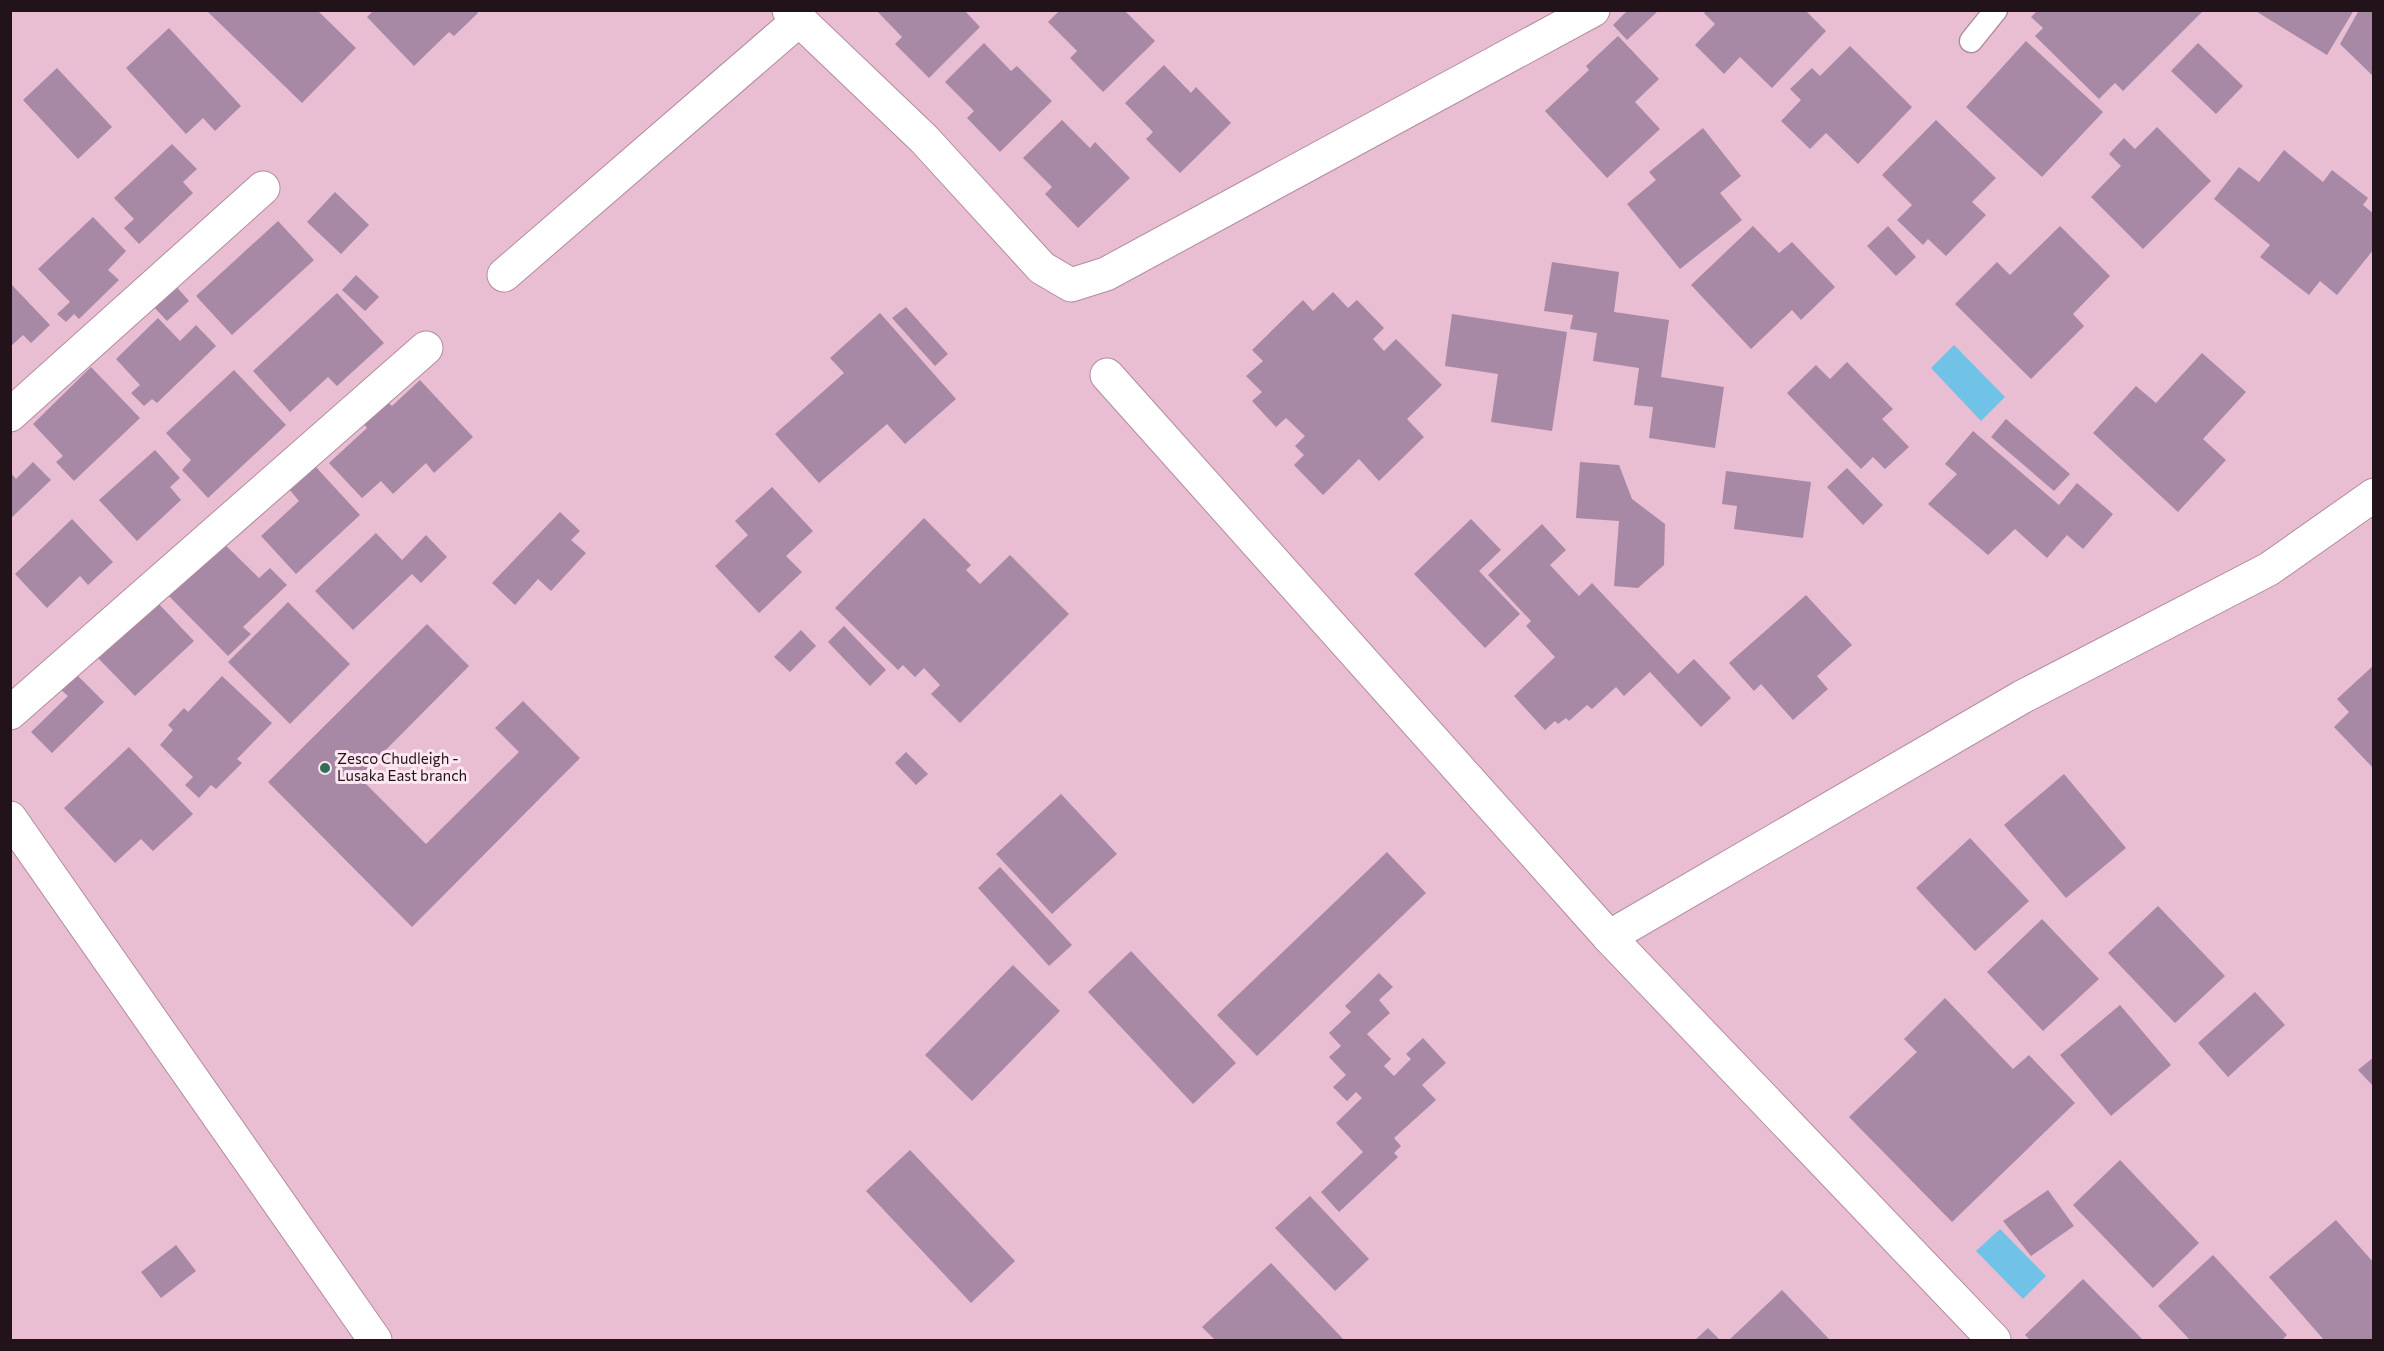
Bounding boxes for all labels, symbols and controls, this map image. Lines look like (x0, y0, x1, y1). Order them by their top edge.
place label: Zesco Chudleigh - Lusaka East branch (337, 749, 467, 784)
marker: Zesco Chudleigh - Lusaka East branch (318, 761, 332, 775)

